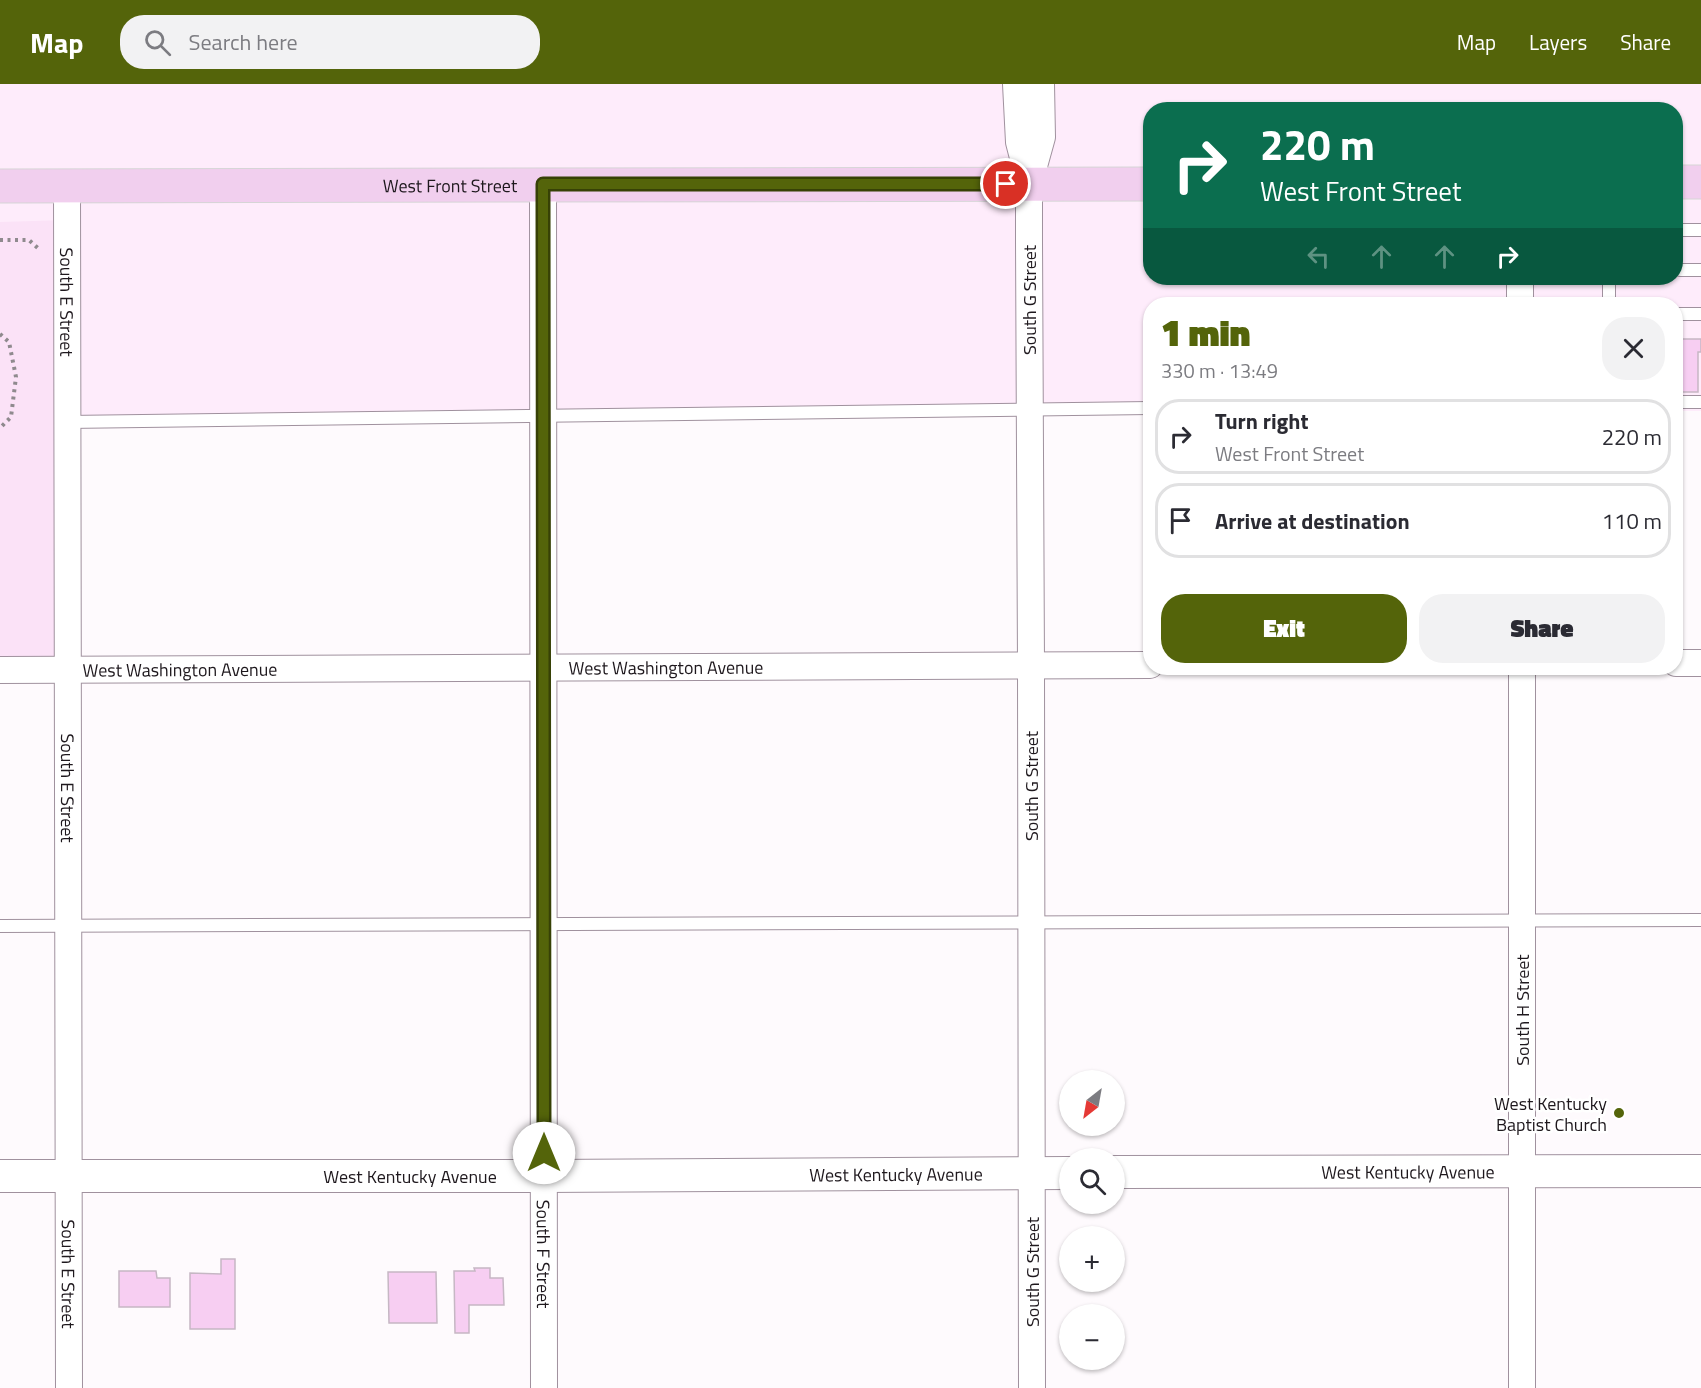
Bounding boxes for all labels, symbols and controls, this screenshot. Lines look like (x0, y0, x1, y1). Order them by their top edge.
search box (120, 15, 540, 69)
text: Map (30, 21, 84, 64)
text: Search here (189, 25, 298, 59)
icon: search (141, 26, 174, 59)
text: Map (1457, 26, 1496, 58)
text: Layers (1529, 26, 1587, 58)
text: Share (1620, 26, 1671, 58)
text: 220 m (1260, 112, 1375, 176)
icon: right (1161, 126, 1239, 204)
pin (980, 158, 1031, 209)
icon: arrive (989, 167, 1022, 200)
text: West Front Street (1260, 170, 1461, 211)
street label: West Front Street (383, 172, 518, 199)
icon: left (1302, 240, 1335, 273)
icon: ahead (1365, 240, 1398, 273)
icon: ahead (1428, 240, 1461, 273)
icon: right (1491, 240, 1524, 273)
street label: South G Street (1016, 244, 1043, 355)
street label: South E Street (54, 247, 81, 357)
text: 1 min (1161, 305, 1250, 360)
button: close (1602, 317, 1665, 380)
text: 330 m · 13:49 (1161, 355, 1278, 386)
text: Turn right (1215, 404, 1309, 438)
icon: right (1164, 420, 1197, 453)
text: 220 m (1602, 420, 1662, 454)
text: West Front Street (1215, 438, 1364, 469)
icon: arrive (1164, 504, 1197, 537)
text: Arrive at destination (1215, 504, 1410, 538)
text: 110 m (1602, 504, 1662, 538)
button: Exit (1161, 594, 1407, 663)
button: Share (1419, 594, 1665, 663)
street label: West Washington Avenue (569, 653, 763, 681)
street label: West Washington Avenue (83, 655, 277, 683)
street label: South G Street (1018, 730, 1045, 841)
street label: South E Street (54, 733, 82, 843)
street label: South H Street (1509, 954, 1536, 1066)
north arrow (1059, 1070, 1125, 1136)
map controls (1059, 1070, 1125, 1370)
place label: West Kentucky Baptist Church (1494, 1090, 1607, 1138)
marker: West Kentucky Baptist Church (1612, 1106, 1626, 1120)
position arrow (512, 1121, 576, 1185)
button: search (1059, 1148, 1125, 1214)
street label: West Kentucky Avenue (1321, 1158, 1495, 1185)
street label: West Kentucky Avenue (809, 1160, 983, 1188)
street label: West Kentucky Avenue (323, 1163, 497, 1190)
street label: South F Street (530, 1200, 557, 1309)
street label: South G Street (1019, 1216, 1046, 1327)
street label: South E Street (55, 1219, 82, 1329)
button: + (1059, 1226, 1125, 1292)
button: − (1059, 1304, 1125, 1370)

